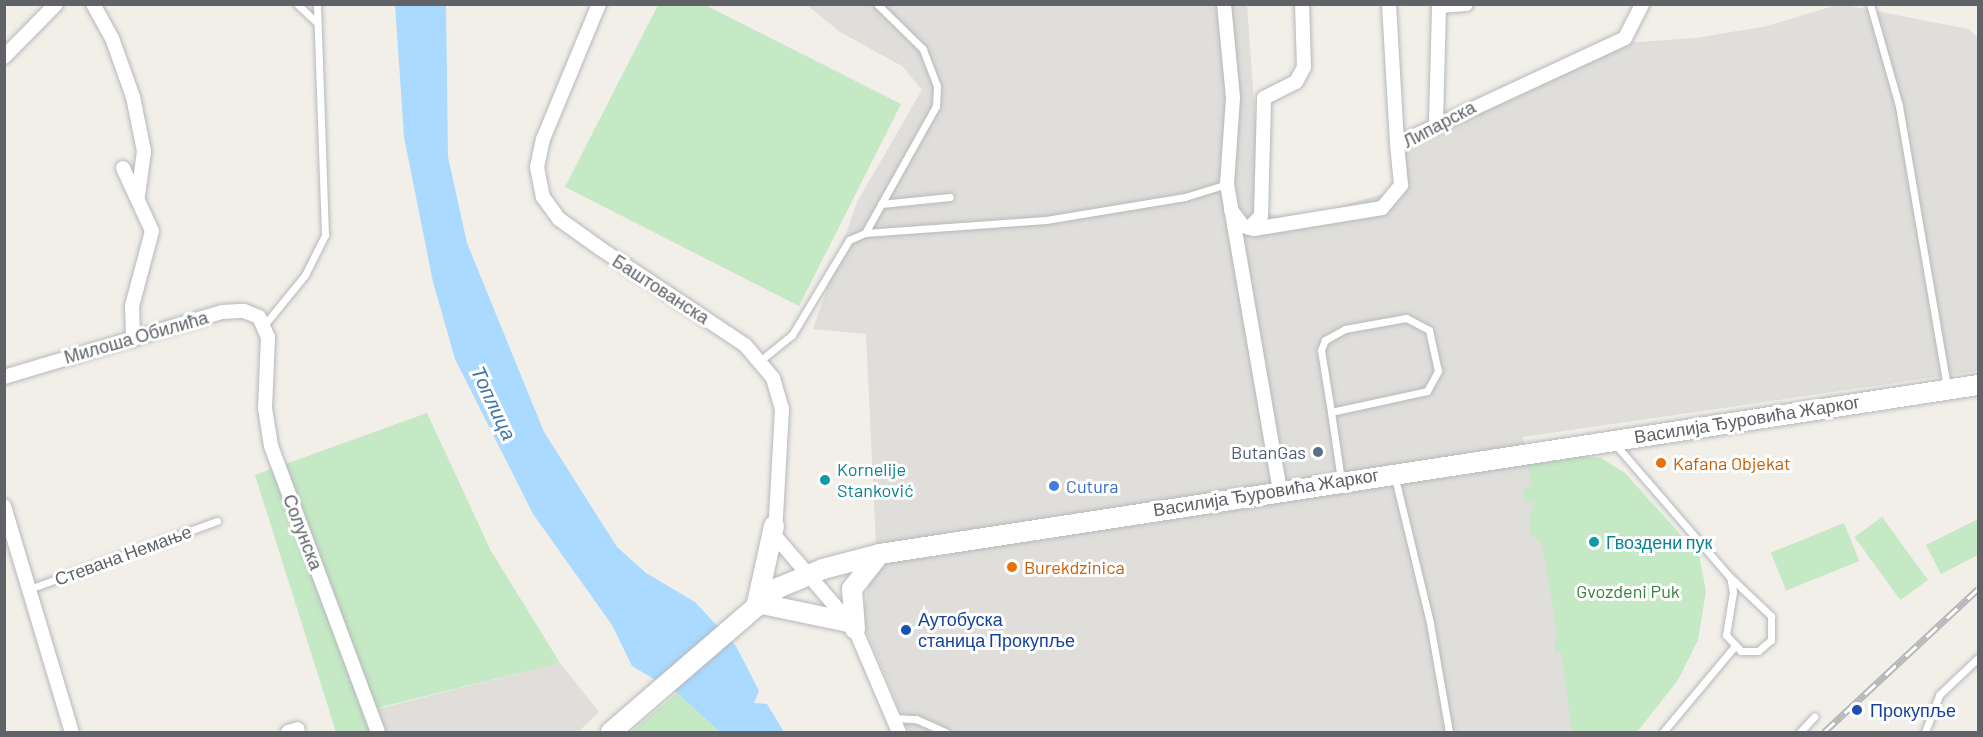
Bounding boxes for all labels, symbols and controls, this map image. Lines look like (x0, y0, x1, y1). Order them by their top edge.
street label: Липарска (1399, 96, 1479, 152)
street label: Баштованска (609, 250, 713, 328)
street label: Милоша Обилића (62, 306, 210, 368)
water label: Топлица (466, 362, 522, 444)
street label: Василија Ђуровића Жарког (1633, 390, 1861, 448)
place label: ButanGas (1231, 441, 1306, 463)
marker: ButanGas (1311, 445, 1325, 459)
place label: Kafana Objekat (1673, 452, 1790, 474)
marker: Kafana Objekat (1654, 456, 1668, 470)
place label: Kornelije Stanković (837, 459, 914, 502)
street label: Василија Ђуровића Жарког (1152, 463, 1380, 521)
marker: Kornelije Stanković (818, 473, 832, 487)
place label: Cutura (1066, 475, 1118, 497)
marker: Cutura (1047, 479, 1061, 493)
street label: Солунска (279, 491, 327, 573)
street label: Стевана Немање (52, 520, 194, 590)
place label: Гвоздени пук (1606, 531, 1712, 553)
marker: Гвоздени пук (1587, 535, 1601, 549)
place label: Burekdzinica (1024, 556, 1125, 578)
marker: Burekdzinica (1005, 560, 1019, 574)
park label: Gvozdeni Puk (1576, 580, 1680, 602)
place label: Аутобуска станица Прокупље (918, 609, 1075, 652)
marker: Аутобуска станица Прокупље (899, 623, 913, 637)
place label: Прокупље (1870, 699, 1956, 721)
marker: Прокупље (1848, 701, 1866, 719)

